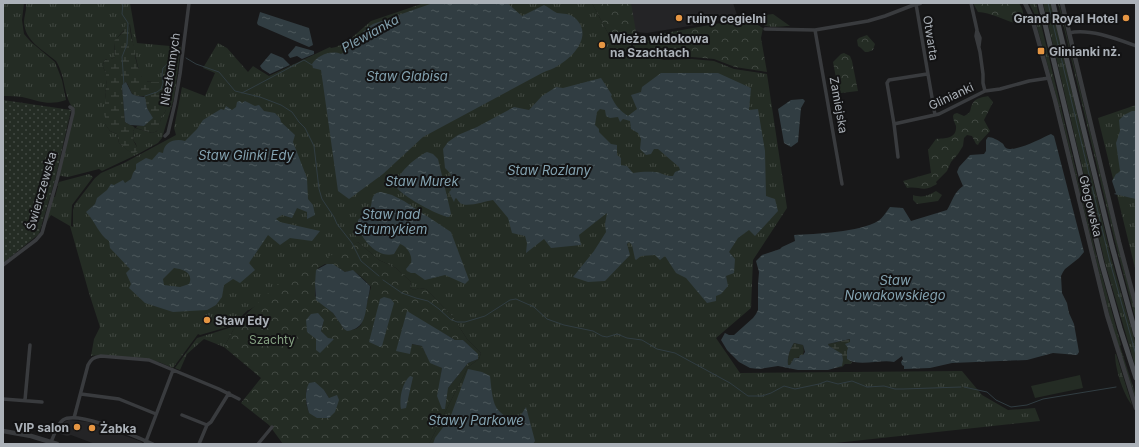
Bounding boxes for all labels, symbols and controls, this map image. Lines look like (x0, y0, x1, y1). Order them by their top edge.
water label: Plewianka (339, 11, 401, 55)
place label: ruiny cegielni (687, 11, 766, 26)
place label: Grand Royal Hotel (1013, 11, 1118, 26)
marker: ruiny cegielni (674, 13, 684, 23)
marker: Grand Royal Hotel (1121, 13, 1131, 23)
street label: Otwarta (920, 14, 942, 62)
place label: Wieża widokowa na Szachtach (610, 31, 709, 60)
street label: Niezłomnych (157, 32, 183, 106)
marker: Wieża widokowa na Szachtach (597, 40, 607, 50)
place label: Glinianki nż. (1049, 44, 1121, 59)
marker: Glinianki nż. (1036, 46, 1046, 56)
water label: Staw Glabisa (366, 68, 448, 84)
street label: Zamiejska (827, 75, 851, 135)
street label: Glinianki (926, 79, 976, 113)
water label: Staw Glinki Edy (198, 147, 294, 163)
street label: Świerczewska (23, 150, 59, 232)
water label: Staw Rozlany (507, 162, 592, 178)
water label: Staw Murek (385, 173, 460, 189)
street label: Głogowska (1076, 174, 1106, 238)
water label: Staw nad Strumykiem (355, 206, 427, 237)
water label: Staw Nowakowskiego (844, 272, 946, 303)
place label: Staw Edy (215, 313, 270, 328)
marker: Staw Edy (202, 315, 212, 325)
park label: Szachty (249, 332, 295, 347)
water label: Stawy Parkowe (428, 412, 524, 428)
place label: VIP salon (14, 420, 69, 435)
place label: Żabka (100, 421, 136, 436)
marker: VIP salon (72, 422, 82, 432)
marker: Żabka (87, 423, 97, 433)

